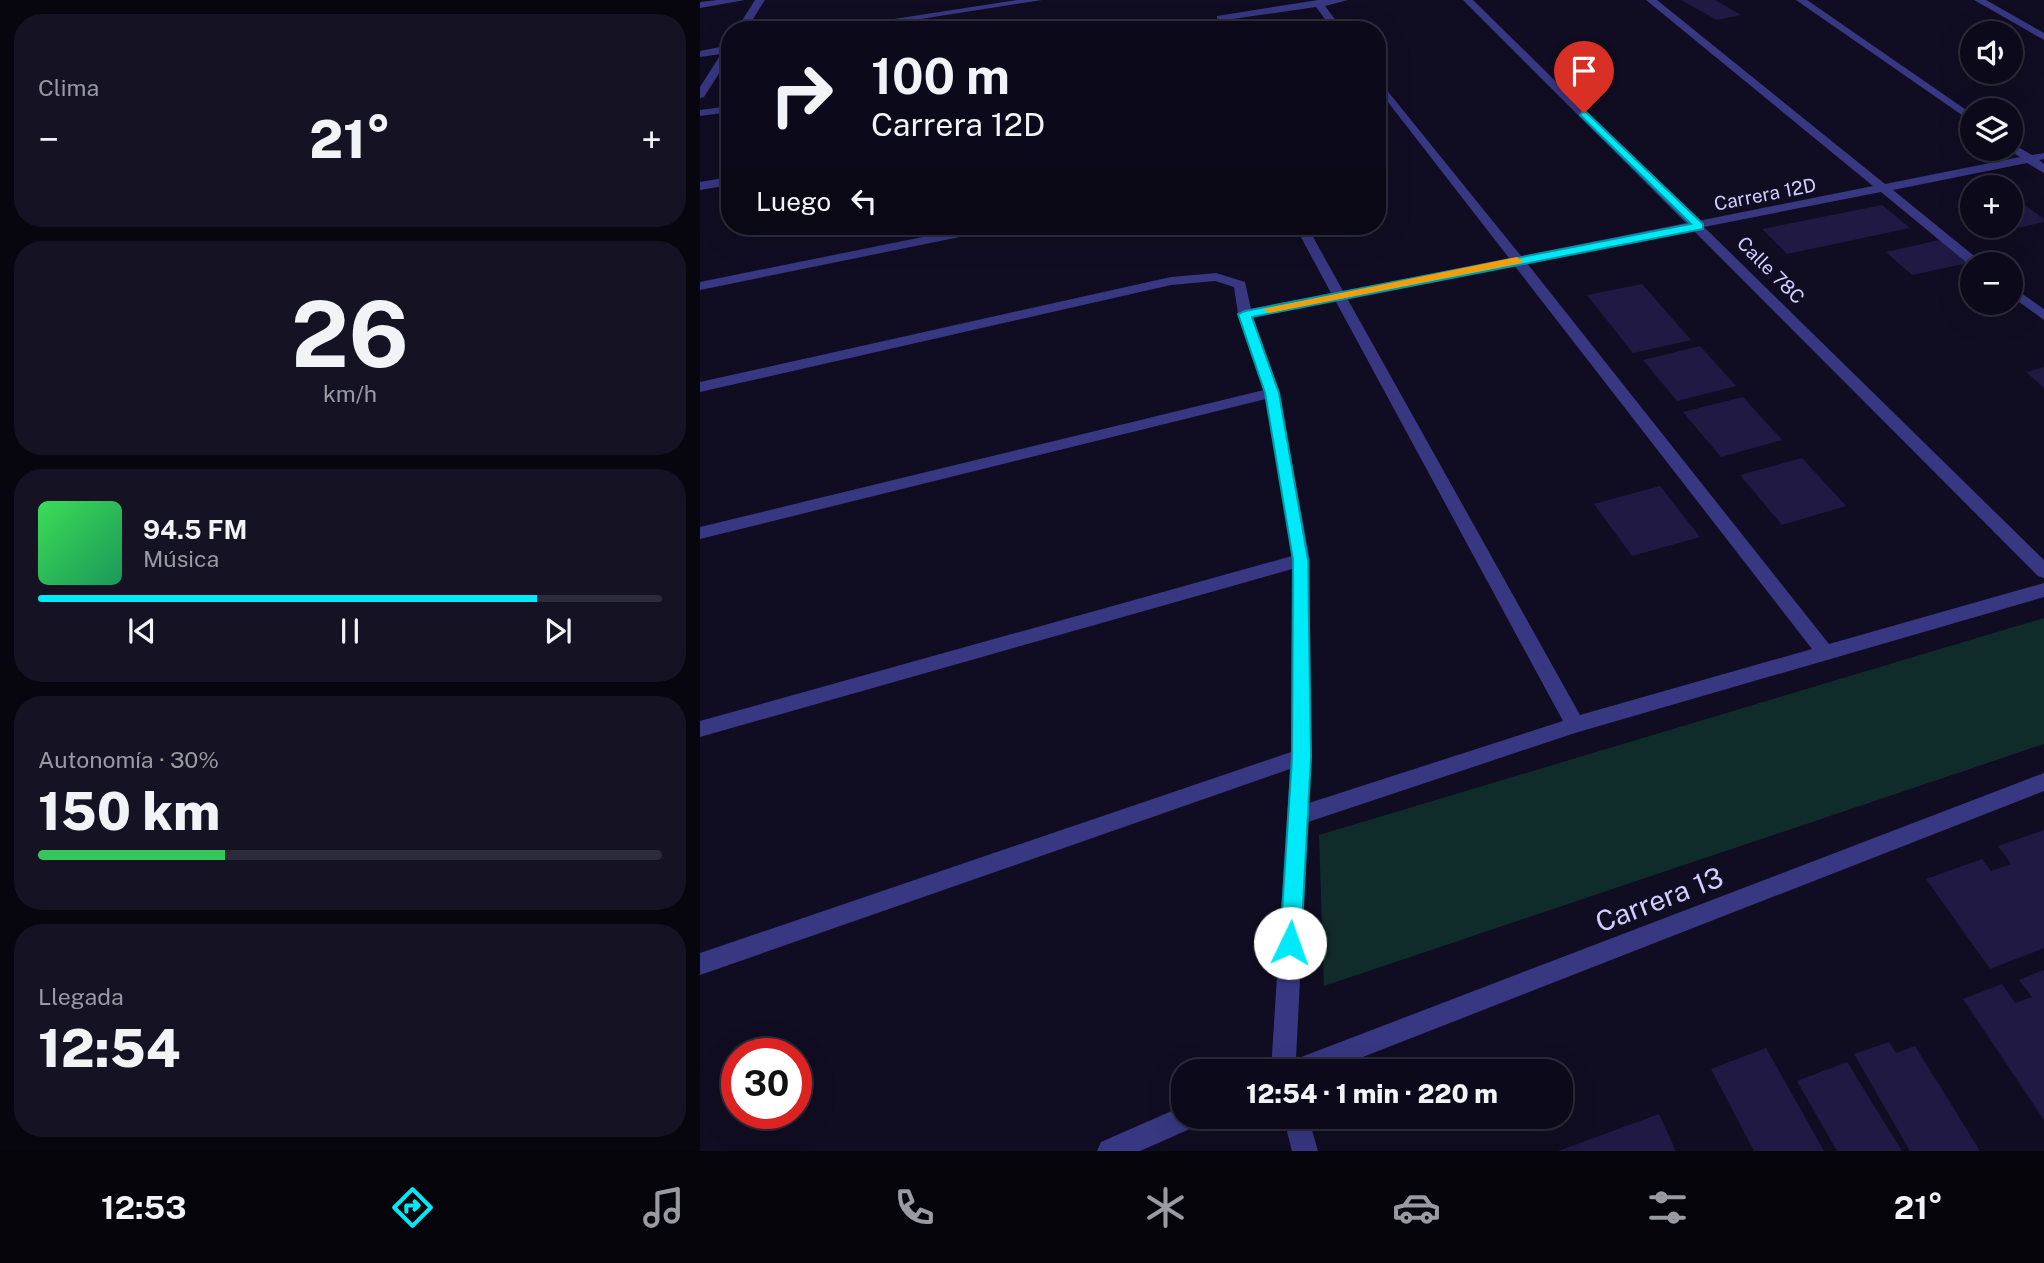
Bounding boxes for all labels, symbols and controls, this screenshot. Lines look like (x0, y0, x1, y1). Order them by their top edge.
map controls (1960, 21, 2023, 315)
button: sound (1960, 21, 2023, 84)
pin (1554, 41, 1614, 113)
text: 100 m (871, 47, 1010, 105)
icon: right (756, 49, 847, 140)
icon: arrive (1565, 52, 1603, 90)
text: Clima (38, 74, 99, 101)
button: layers (1960, 98, 2023, 161)
text: Carrera 12D (871, 106, 1045, 143)
text: 21° (309, 109, 391, 170)
text: − (38, 117, 59, 162)
text: + (641, 117, 662, 162)
street label: Carrera 12D (1712, 173, 1818, 215)
button: + (1960, 175, 2023, 238)
icon: left (845, 182, 883, 220)
text: Luego (756, 186, 831, 217)
street label: Calle 78C (1733, 232, 1809, 308)
button: − (1960, 252, 2023, 315)
text: 26 (291, 281, 409, 387)
text: km/h (323, 380, 377, 407)
text: 94.5 FM (143, 514, 247, 545)
text: Música (143, 545, 219, 572)
icon: previous (123, 612, 161, 650)
icon: pause (331, 612, 369, 650)
icon: next (539, 612, 577, 650)
text: Autonomía · 30% (38, 746, 219, 773)
text: 150 km (38, 781, 220, 842)
street label: Carrera 13 (1591, 860, 1727, 938)
position arrow (1253, 906, 1327, 980)
text: Llegada (38, 983, 124, 1010)
text: 12:54 (38, 1018, 180, 1079)
speed limit sign: 30 (721, 1038, 812, 1129)
text: 12:54 · 1 min · 220 m (1246, 1078, 1498, 1109)
icon: directions (388, 1183, 437, 1232)
icon: music (639, 1183, 688, 1232)
icon: phone (890, 1183, 939, 1232)
icon: climate (1141, 1183, 1190, 1232)
icon: car (1392, 1183, 1441, 1232)
icon: filters (1643, 1183, 1692, 1232)
text: 12:53 (101, 1189, 186, 1226)
text: 21° (1894, 1189, 1943, 1226)

